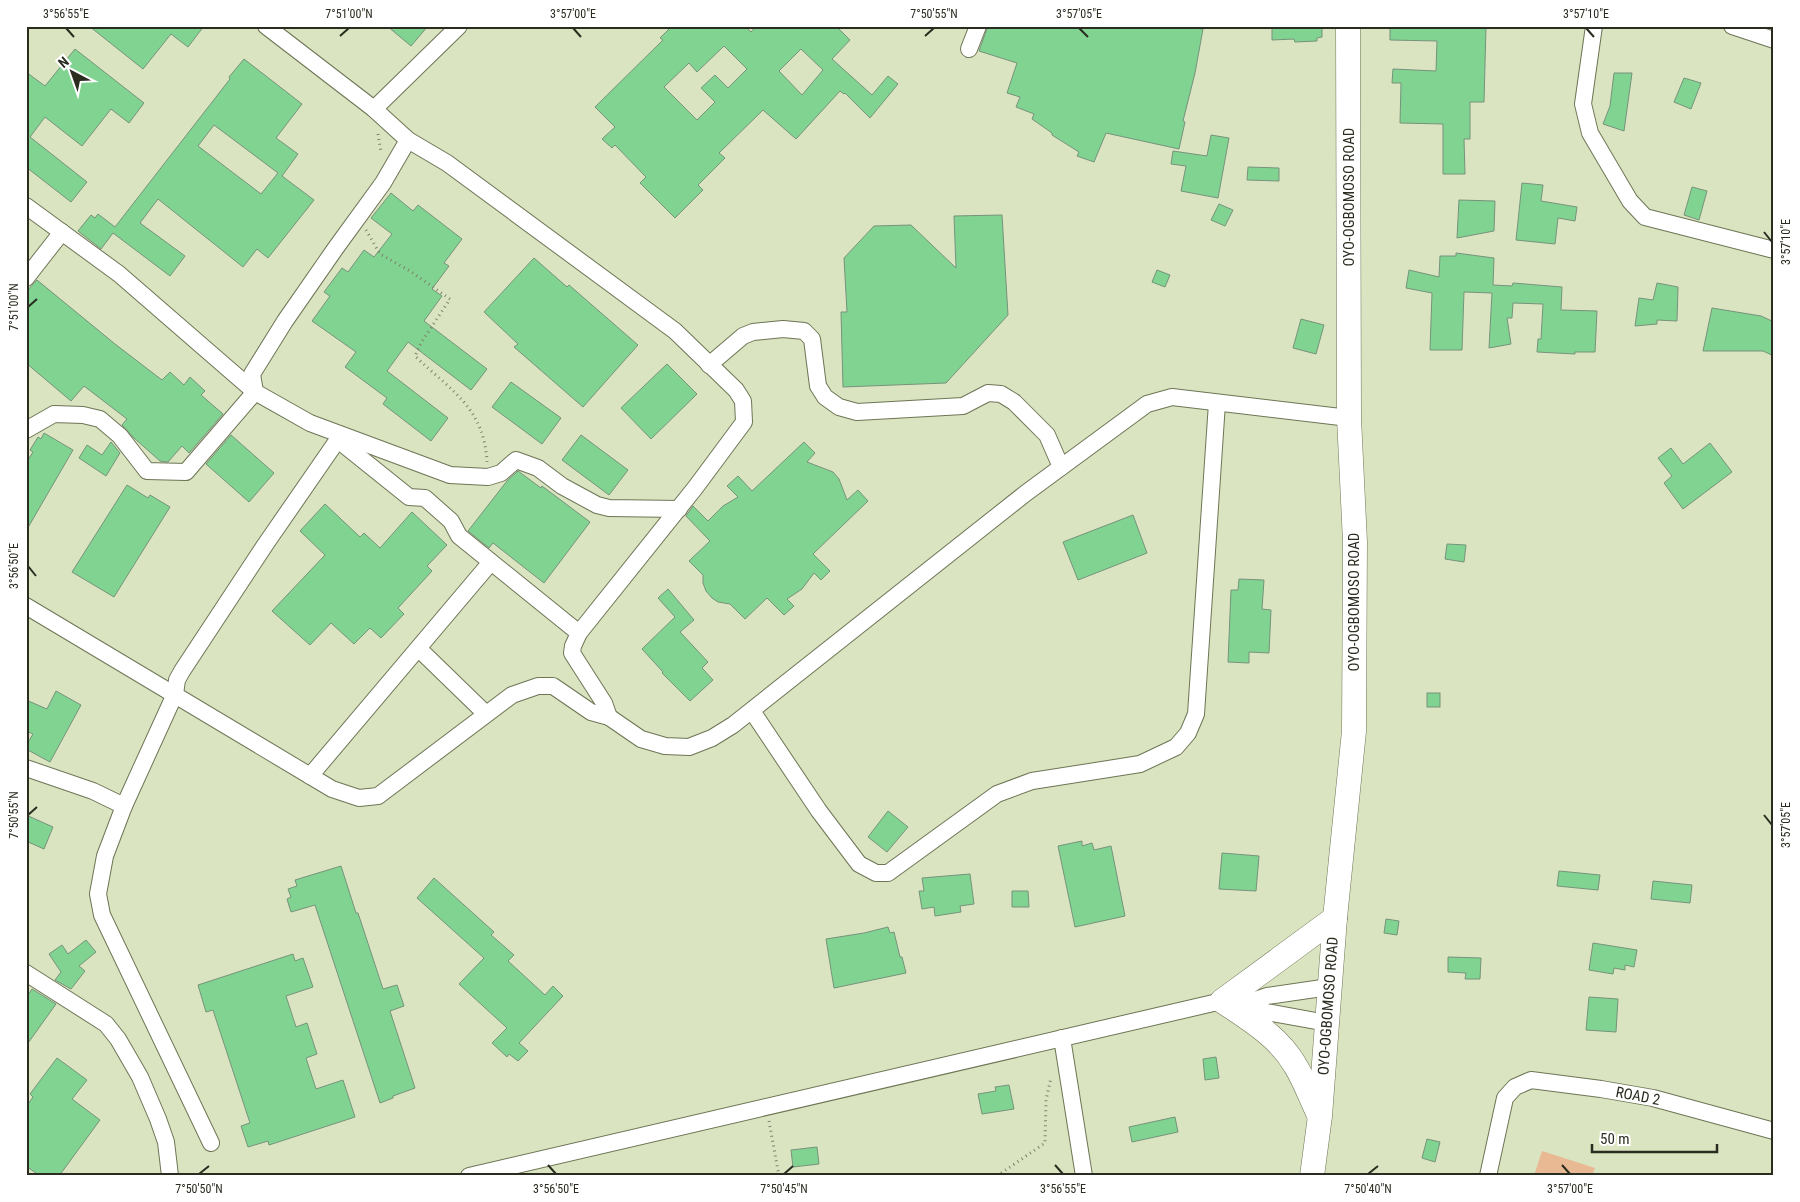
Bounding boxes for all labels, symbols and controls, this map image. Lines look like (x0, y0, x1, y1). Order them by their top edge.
text: 3°56'55"E (43, 7, 89, 21)
text: 7°51'00"N (325, 7, 373, 21)
text: 3°57'00"E (550, 7, 596, 21)
text: 7°50'55"N (910, 7, 958, 21)
text: 3°57'05"E (1056, 7, 1102, 21)
text: 3°57'10"E (1563, 7, 1609, 21)
north arrow (48, 48, 98, 98)
text: N (55, 53, 72, 71)
street label: OYO-OGBOMOSO ROAD (1340, 128, 1358, 266)
text: 3°57'10"E (1779, 219, 1793, 265)
text: 7°51'00"N (7, 283, 21, 331)
street label: OYO-OGBOMOSO ROAD (1345, 533, 1363, 671)
text: 3°56'50"E (7, 543, 21, 589)
text: 7°50'55"N (7, 791, 21, 839)
text: 3°57'05"E (1779, 802, 1793, 848)
street label: OYO-OGBOMOSO ROAD (1314, 936, 1342, 1076)
street label: ROAD 2 (1614, 1083, 1662, 1109)
scale bar (1592, 1122, 1718, 1154)
text: 50 m (1600, 1130, 1630, 1148)
text: 7°50'50"N (175, 1182, 223, 1196)
text: 3°56'50"E (533, 1182, 579, 1196)
text: 7°50'45"N (760, 1182, 808, 1196)
text: 3°56'55"E (1040, 1182, 1086, 1196)
text: 7°50'40"N (1344, 1182, 1392, 1196)
text: 3°57'00"E (1547, 1182, 1593, 1196)

